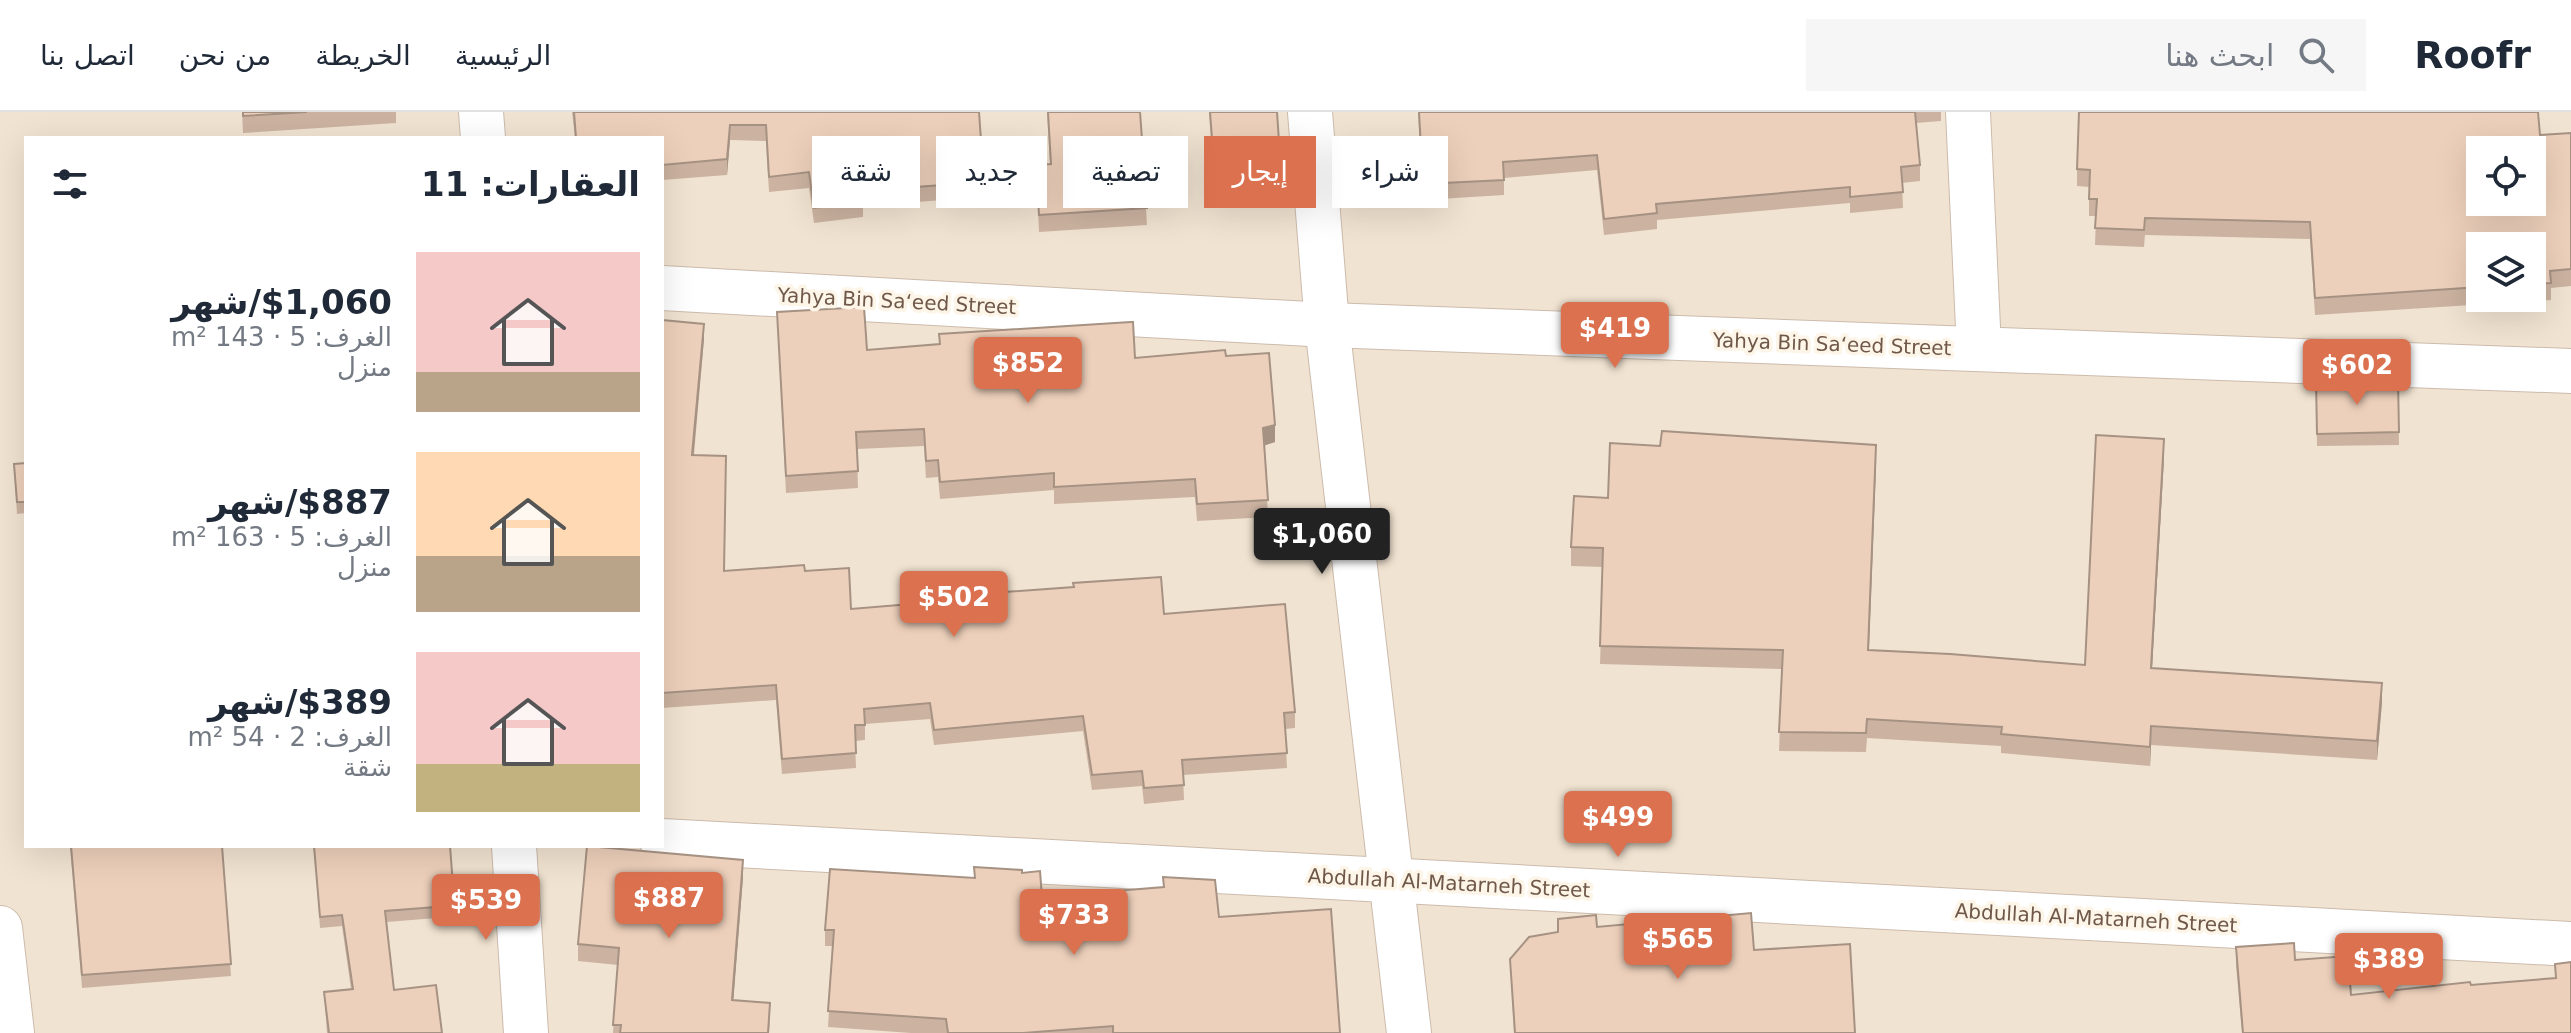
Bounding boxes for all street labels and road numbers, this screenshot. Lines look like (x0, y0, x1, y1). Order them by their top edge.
street label: Yahya Bin Sa‘eed Street (776, 283, 1017, 319)
street label: Yahya Bin Sa‘eed Street (1711, 328, 1952, 360)
street label: Abdullah Al-Matarneh Street (1307, 864, 1591, 902)
street label: Abdullah Al-Matarneh Street (1954, 899, 2238, 937)

